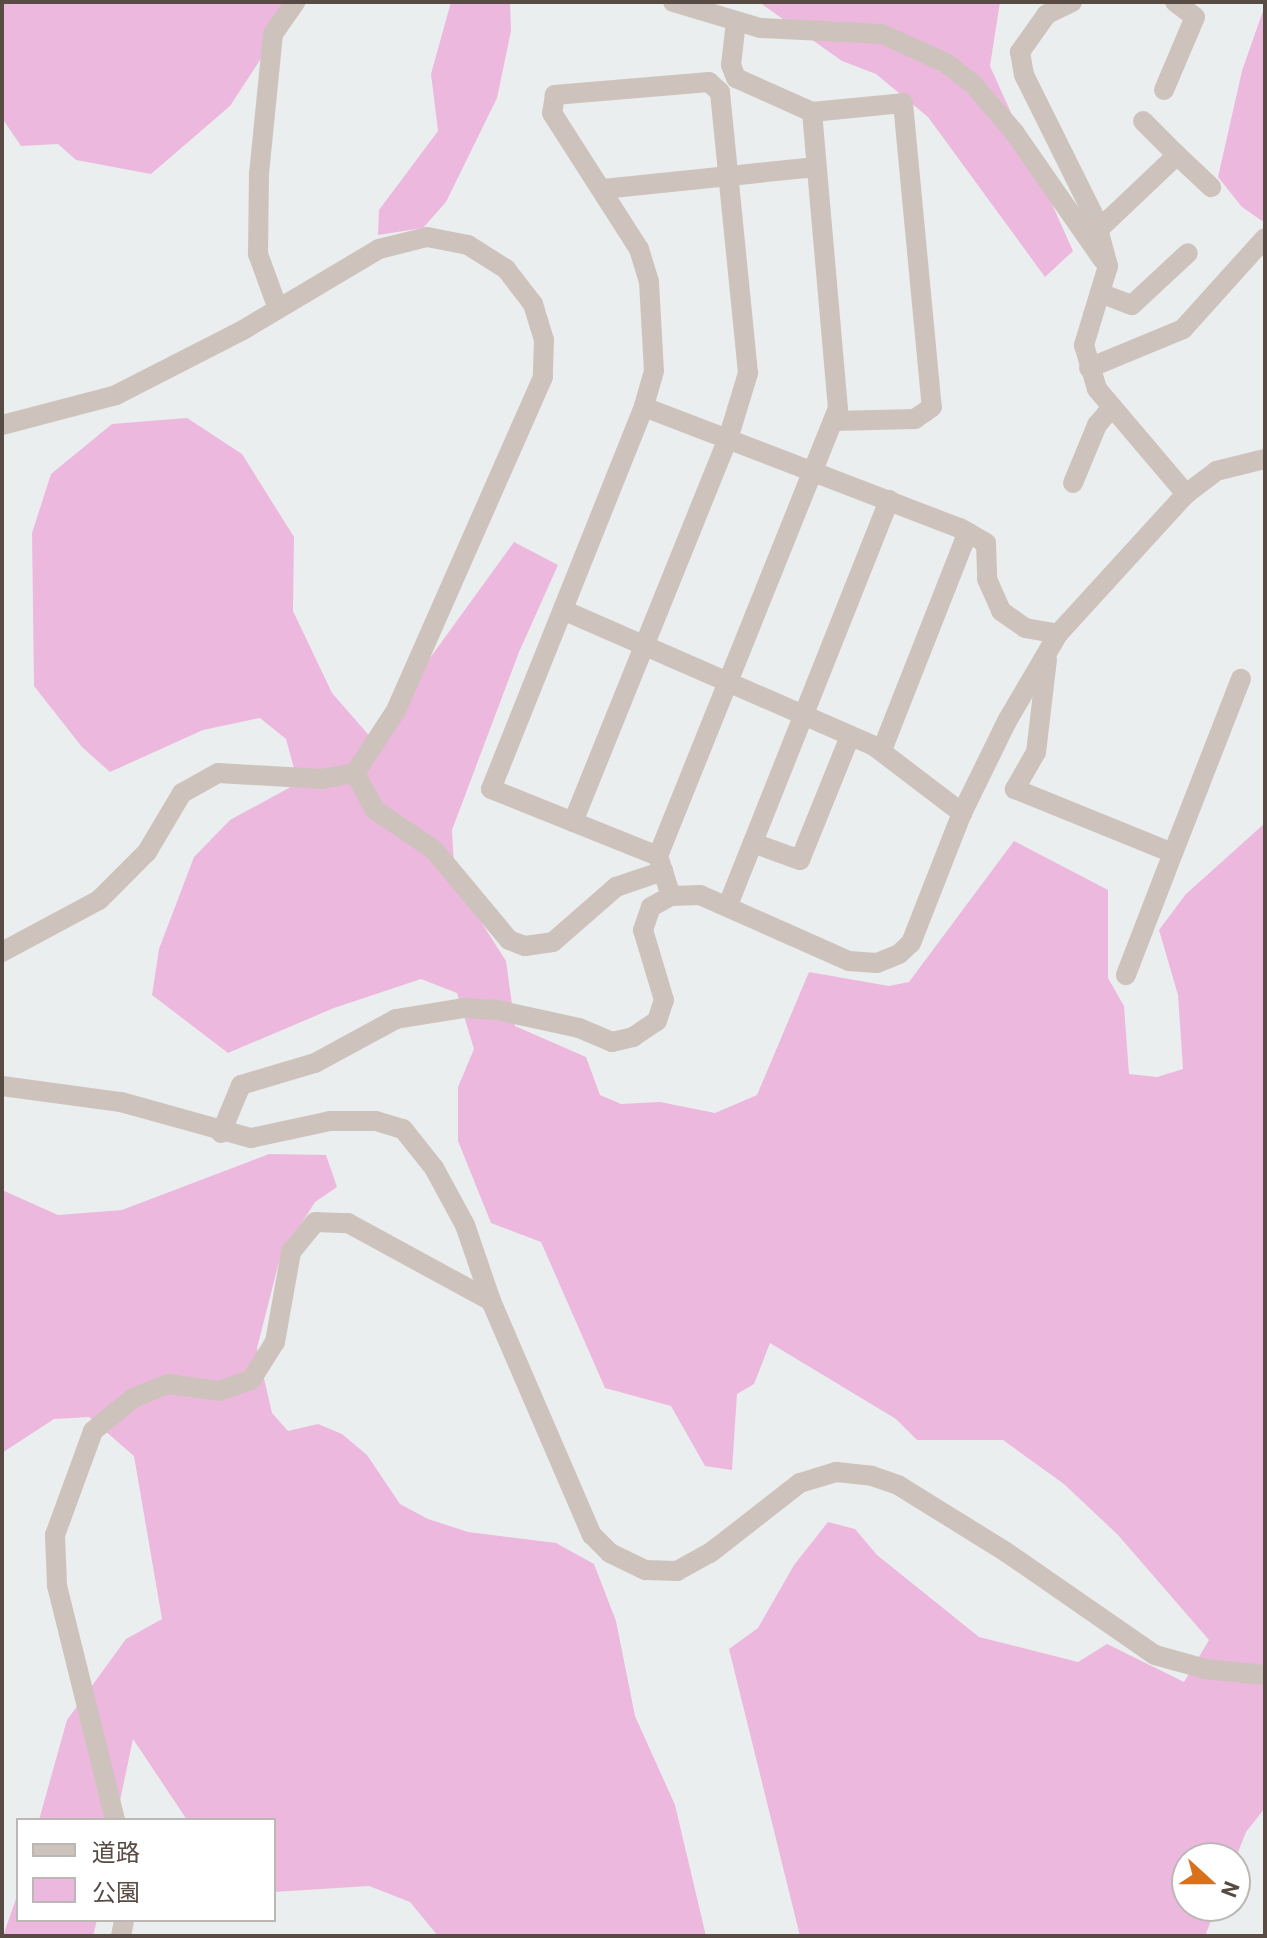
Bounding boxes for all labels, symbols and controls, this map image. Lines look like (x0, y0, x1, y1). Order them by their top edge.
legend (16, 1818, 276, 1922)
text: 道路 (92, 1837, 140, 1866)
north arrow (1171, 1842, 1251, 1922)
text: 公園 (92, 1877, 140, 1906)
text: N (1217, 1878, 1246, 1901)

